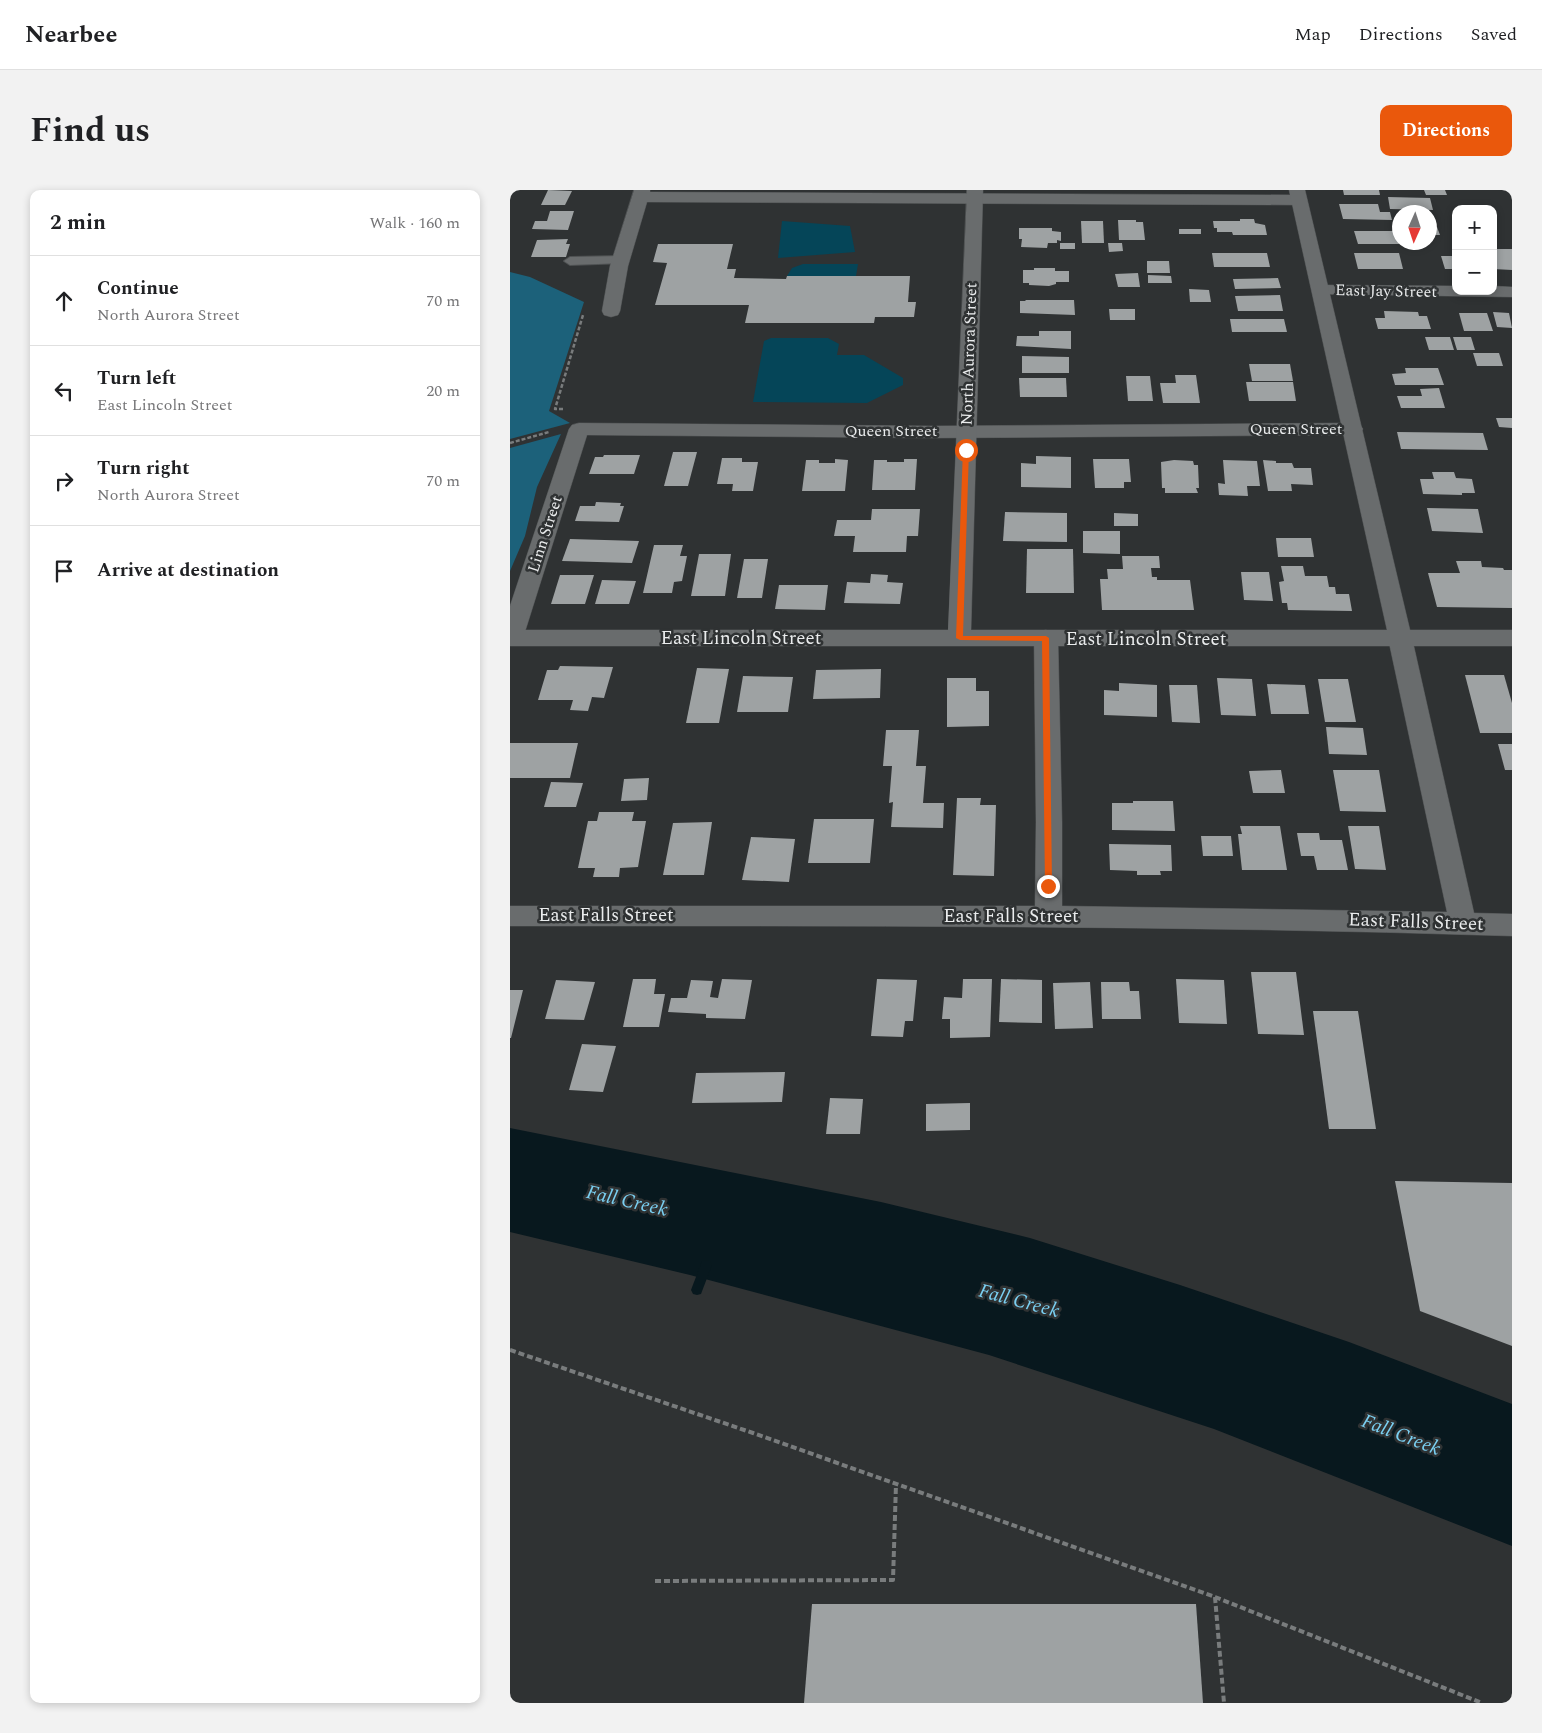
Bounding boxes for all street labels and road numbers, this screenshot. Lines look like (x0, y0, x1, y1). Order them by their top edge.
street label: East Jay Street (1335, 278, 1437, 304)
street label: North Aurora Street (955, 282, 983, 426)
street label: Queen Street (1250, 417, 1343, 441)
street label: Queen Street (845, 419, 938, 443)
street label: Linn Street (521, 492, 569, 576)
street label: East Lincoln Street (661, 624, 822, 653)
street label: East Lincoln Street (1066, 625, 1227, 654)
street label: East Falls Street (538, 901, 674, 930)
street label: East Falls Street (943, 902, 1079, 931)
street label: East Falls Street (1348, 905, 1485, 939)

